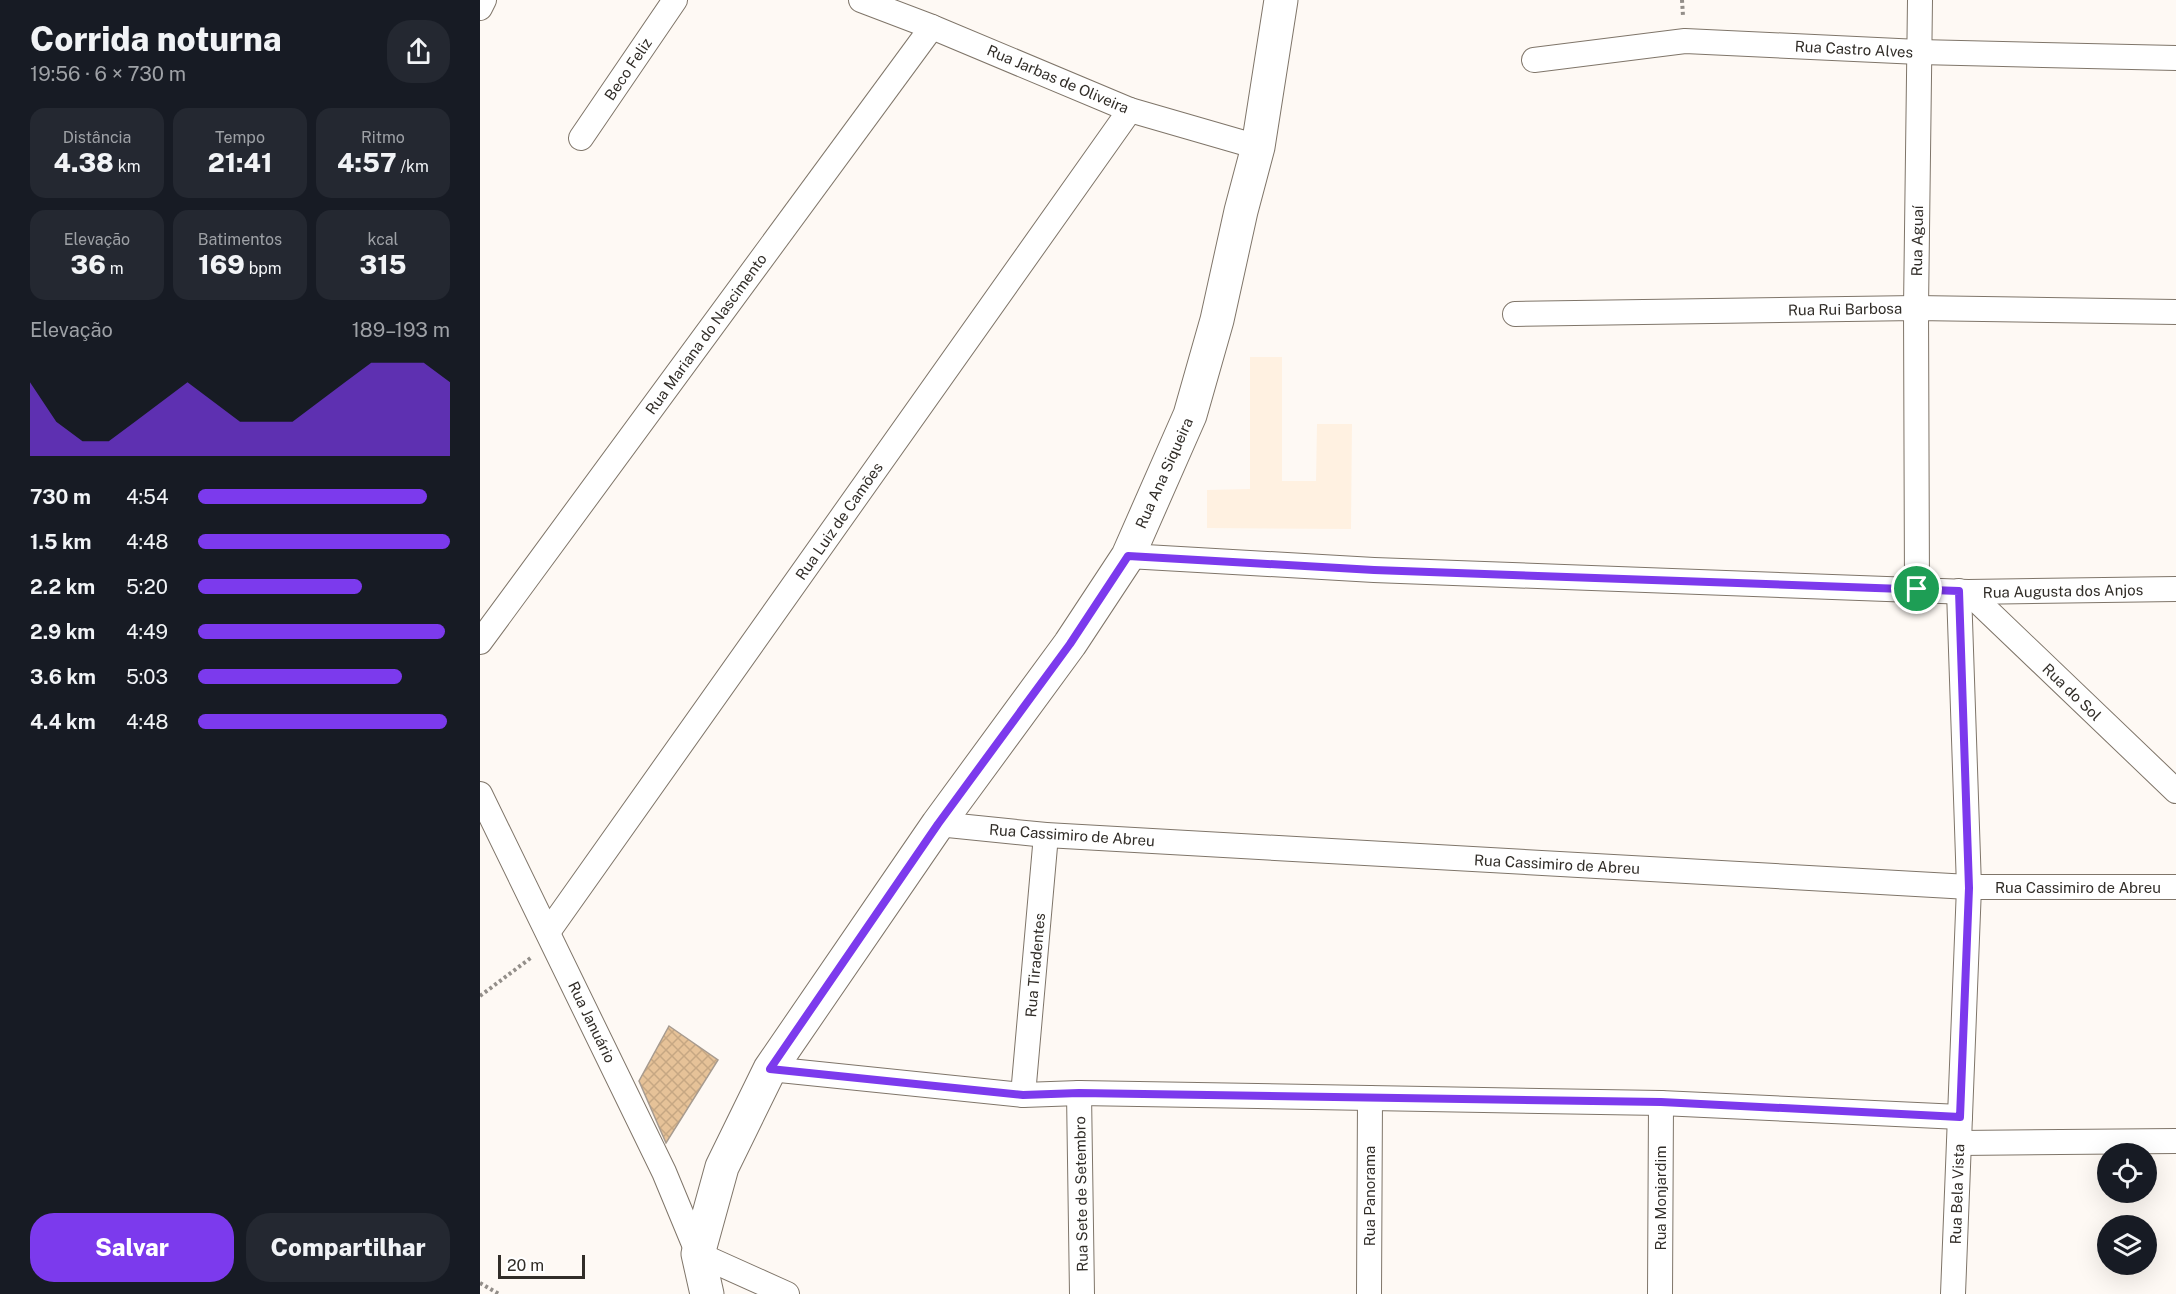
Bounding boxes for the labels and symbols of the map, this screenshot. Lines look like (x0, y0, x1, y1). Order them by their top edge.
street label: Beco Feliz (601, 35, 655, 103)
street label: Rua Castro Alves (1794, 37, 1914, 61)
street label: Rua Jarbas de Oliveira (985, 41, 1131, 117)
street label: Rua Aguaí (1908, 205, 1926, 277)
street label: Rua Mariana do Nascimento (642, 250, 770, 418)
street label: Rua Rui Barbosa (1788, 300, 1902, 318)
street label: Rua Ana Siqueira (1132, 415, 1196, 531)
street label: Rua Luiz de Camões (792, 459, 886, 583)
pin (1891, 563, 1942, 614)
street label: Rua Augusta dos Anjos (1983, 581, 2143, 601)
street label: Rua do Sol (2039, 660, 2105, 724)
street label: Rua Cassimiro de Abreu (989, 821, 1155, 849)
street label: Rua Cassimiro de Abreu (1474, 851, 1640, 877)
street label: Rua Cassimiro de Abreu (1995, 879, 2161, 896)
street label: Rua Tiradentes (1022, 912, 1048, 1018)
street label: Rua Januário (565, 978, 619, 1066)
street label: Rua Sete de Setembro (1071, 1116, 1091, 1272)
street label: Rua Bela Vista (1947, 1143, 1967, 1245)
street label: Rua Panorama (1361, 1146, 1378, 1246)
street label: Rua Monjardim (1652, 1146, 1669, 1250)
scale bar (498, 1252, 585, 1280)

